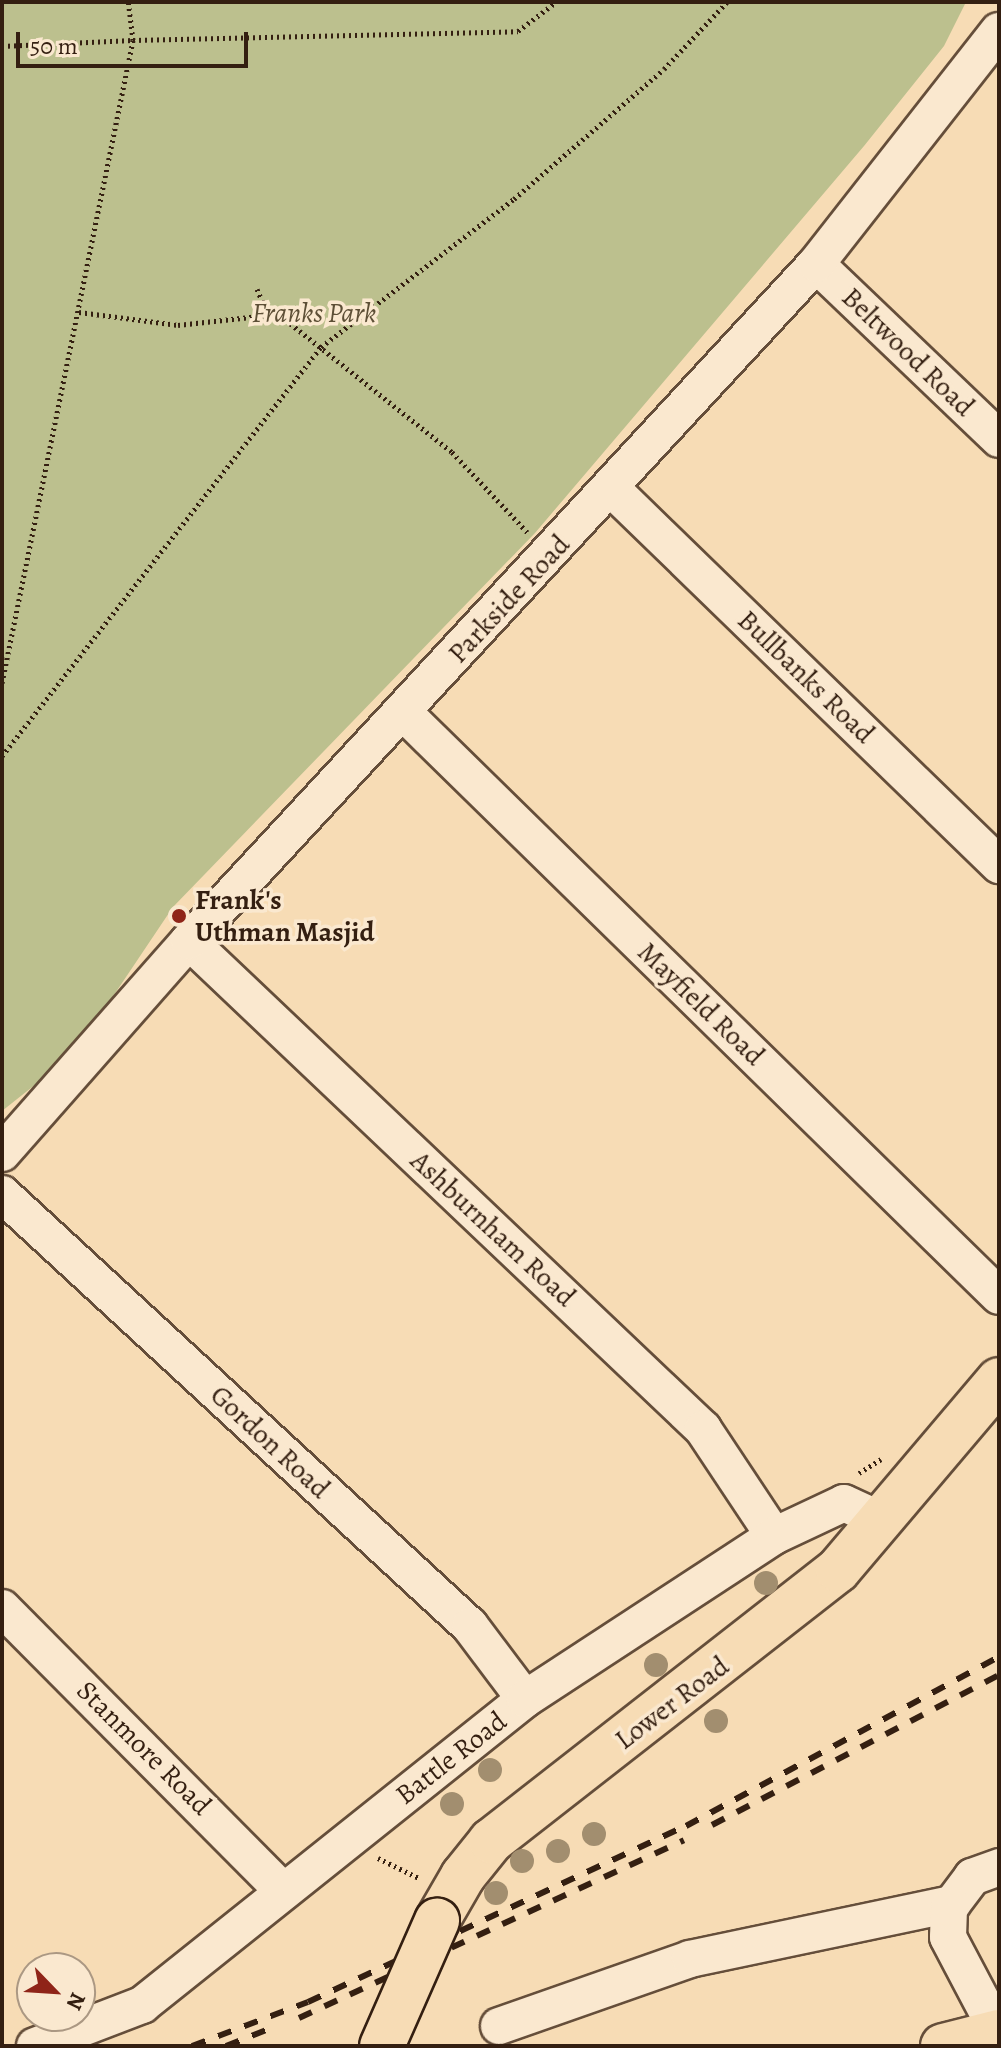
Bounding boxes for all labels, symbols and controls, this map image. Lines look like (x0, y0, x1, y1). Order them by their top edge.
scale bar (20, 16, 252, 66)
text: 50 m (30, 30, 78, 62)
street label: Beltwood Road (835, 280, 981, 424)
park label: Franks Park (252, 296, 376, 330)
street label: Parkside Road (441, 528, 577, 670)
street label: Bullbanks Road (731, 603, 881, 751)
place label: Frank's Uthman Masjid (195, 883, 375, 949)
marker: Frank's Uthman Masjid (170, 907, 188, 925)
street label: Mayfield Road (631, 935, 771, 1073)
street label: Ashburnham Road (404, 1144, 582, 1314)
street label: Gordon Road (203, 1378, 337, 1506)
street label: Lower Road (608, 1649, 736, 1757)
street label: Stanmore Road (70, 1674, 218, 1822)
street label: Battle Road (389, 1704, 513, 1812)
north arrow (16, 1952, 96, 2032)
text: N (59, 1988, 93, 2015)

